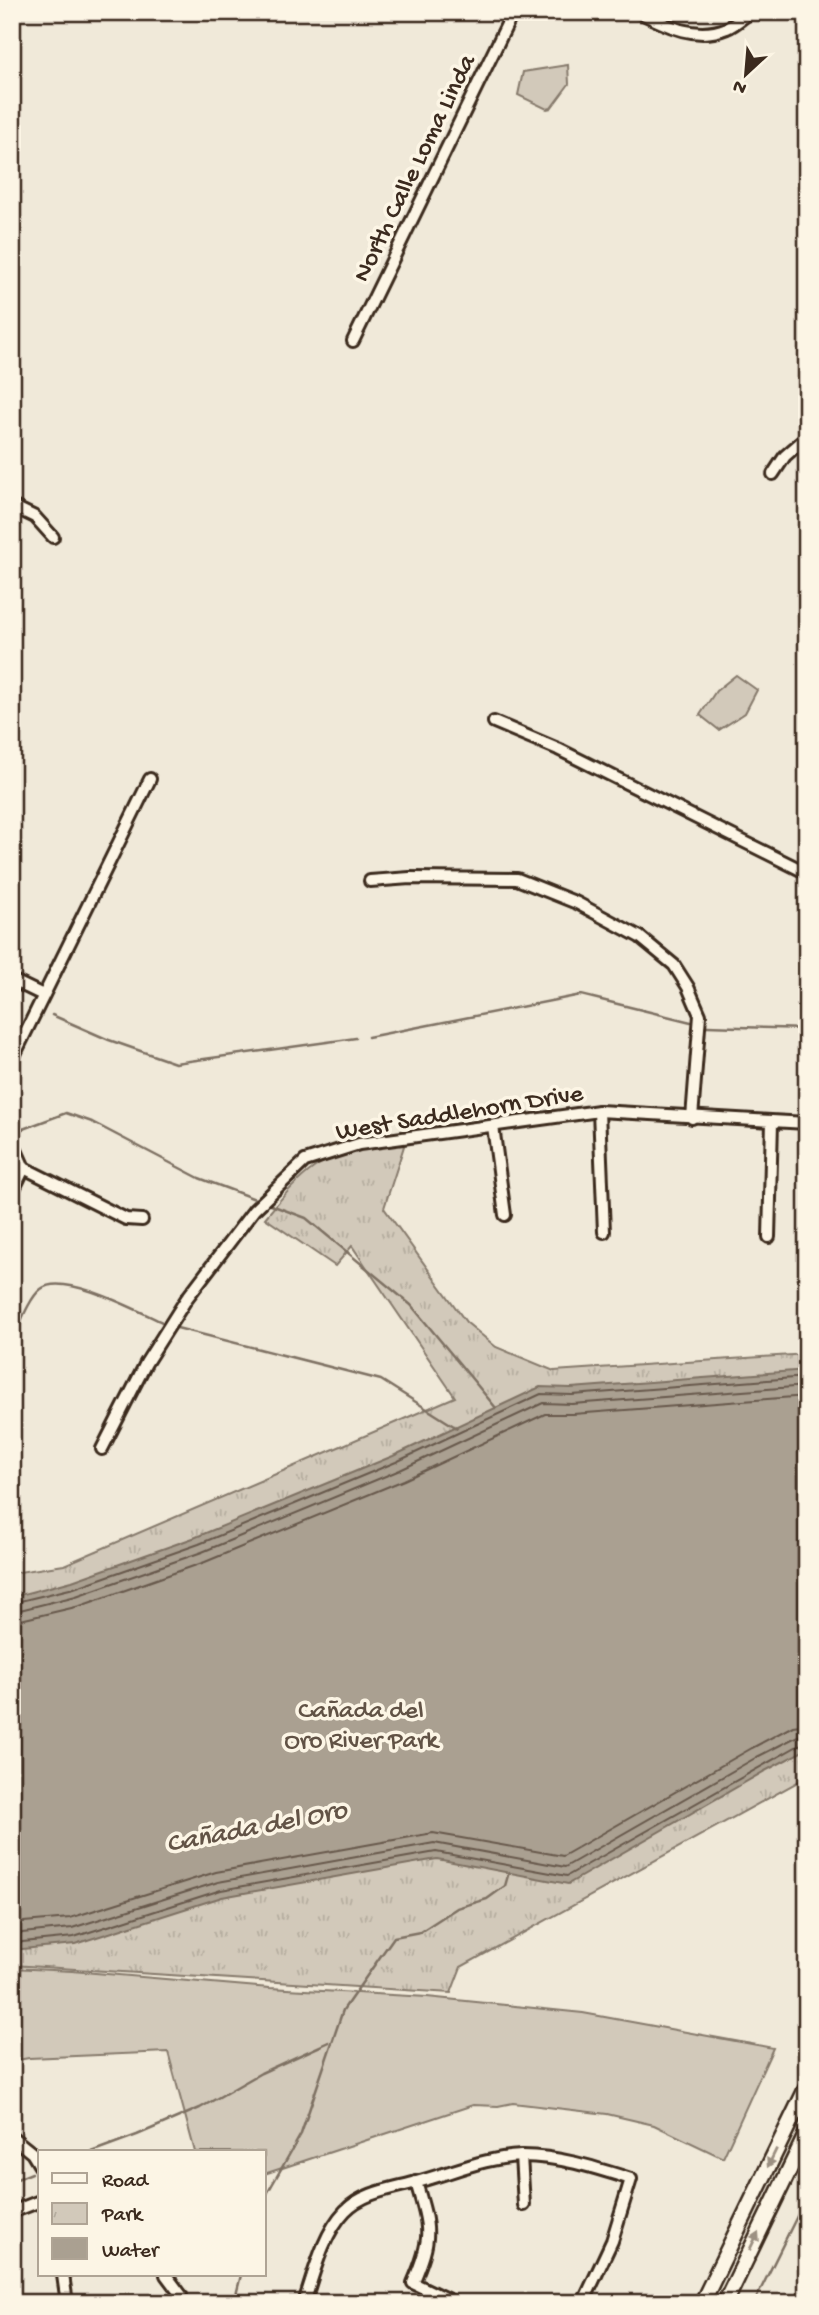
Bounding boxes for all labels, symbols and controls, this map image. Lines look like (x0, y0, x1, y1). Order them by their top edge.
north arrow (710, 38, 780, 108)
street label: North Calle Loma Linda (347, 49, 485, 288)
text: N (729, 73, 751, 99)
street label: West Saddlehorn Drive (334, 1080, 586, 1149)
park label: Cañada del Oro River Park (284, 1697, 440, 1758)
water label: Cañada del Oro (164, 1794, 351, 1862)
one-way arrow (767, 2148, 778, 2168)
legend (38, 2150, 266, 2276)
text: Road (102, 2170, 150, 2195)
text: Park (101, 2204, 145, 2229)
one-way arrow (749, 2231, 760, 2251)
text: Water (102, 2240, 160, 2265)

